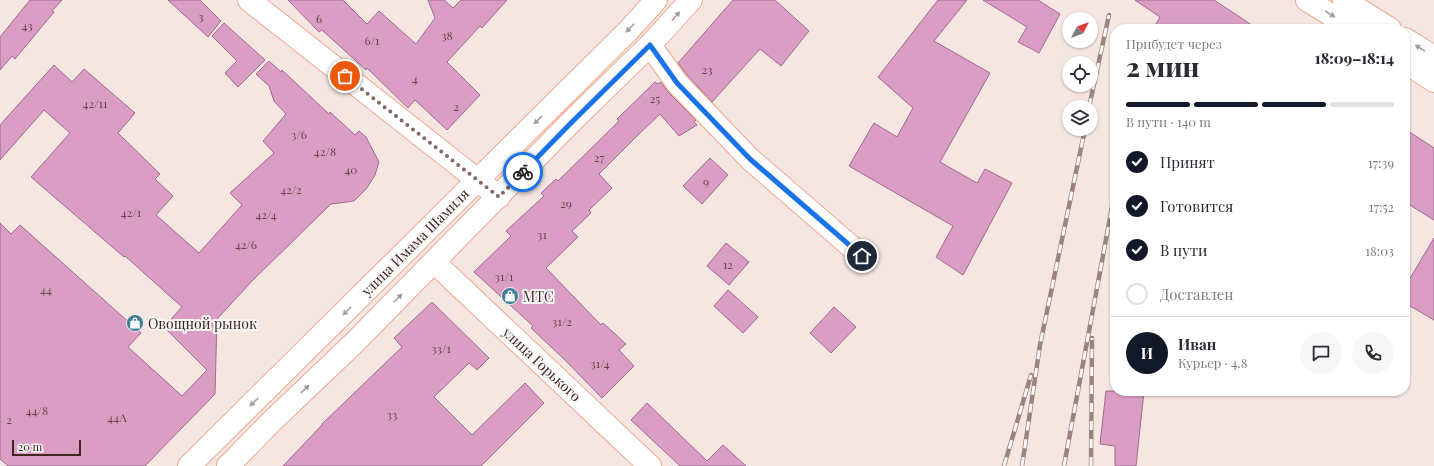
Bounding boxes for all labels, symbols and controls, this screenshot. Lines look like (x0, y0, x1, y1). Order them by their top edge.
house number: 3 (198, 8, 204, 24)
house number: 6 (316, 10, 322, 26)
one-way arrow (671, 11, 681, 21)
one-way arrow (1324, 11, 1336, 18)
north arrow (1062, 12, 1098, 48)
map controls (1062, 12, 1098, 136)
house number: 43 (21, 17, 33, 33)
one-way arrow (626, 24, 635, 33)
house number: 38 (441, 27, 453, 43)
house number: 6/1 (364, 32, 380, 48)
text: Прибудет через (1126, 35, 1222, 52)
one-way arrow (1414, 44, 1425, 51)
text: 18:09–18:14 (1315, 48, 1394, 68)
text: 2 мин (1126, 49, 1199, 84)
button: locate (1062, 56, 1098, 92)
pin (328, 59, 362, 93)
house number: 23 (701, 61, 713, 77)
icon: bag (334, 65, 356, 87)
house number: 4 (412, 70, 418, 86)
house number: 25 (650, 90, 660, 106)
house number: 42/11 (82, 95, 108, 111)
house number: 2 (453, 98, 459, 114)
button: layers (1062, 100, 1098, 136)
text: В пути · 140 m (1126, 113, 1211, 130)
one-way arrow (533, 115, 543, 125)
house number: 3/6 (291, 126, 307, 142)
house number: 42/8 (314, 143, 336, 159)
house number: 27 (594, 149, 604, 165)
icon: check (1126, 151, 1148, 173)
courier (503, 152, 543, 192)
text: Принят (1160, 152, 1215, 172)
text: 17:39 (1368, 154, 1394, 171)
house number: 40 (344, 161, 358, 177)
icon: bike (512, 161, 534, 183)
house number: 9 (703, 173, 709, 189)
house number: 42/2 (280, 181, 302, 197)
street label: улица Имама Шамиля (356, 184, 473, 301)
house number: 29 (560, 195, 572, 211)
icon: check (1126, 195, 1148, 217)
text: Готовится (1160, 196, 1233, 216)
text: 17:52 (1369, 198, 1394, 215)
house number: 42/1 (121, 204, 142, 220)
house number: 42/4 (255, 206, 277, 222)
house number: 31 (537, 226, 547, 242)
house number: 42/6 (235, 236, 257, 252)
pin (845, 239, 879, 273)
icon: check (1126, 239, 1148, 261)
text: В пути (1160, 240, 1208, 260)
text: 18:03 (1365, 242, 1394, 259)
icon: home (851, 245, 873, 267)
house number: 12 (723, 256, 733, 272)
house number: 31/1 (495, 268, 514, 284)
house number: 44 (40, 281, 52, 297)
text: Доставлен (1160, 284, 1234, 304)
shop icon: МТС (500, 286, 520, 306)
place label: МТС (523, 287, 554, 306)
one-way arrow (393, 293, 403, 303)
one-way arrow (342, 306, 352, 316)
shop icon: Овощной рынок (125, 313, 145, 333)
house number: 31/2 (552, 313, 572, 329)
place label: Овощной рынок (148, 314, 257, 333)
street label: улица Горького (498, 322, 586, 406)
button: chat (1300, 332, 1342, 374)
button: phone (1352, 332, 1394, 374)
text: Иван (1178, 334, 1216, 354)
house number: 33/1 (431, 340, 451, 356)
text: И (1141, 343, 1153, 363)
text: Курьер · 4.8 (1178, 354, 1247, 371)
house number: 31/4 (590, 355, 610, 371)
one-way arrow (300, 384, 310, 394)
one-way arrow (249, 397, 259, 407)
house number: 44/8 (26, 402, 48, 418)
house number: 33 (387, 406, 397, 422)
house number: 44А (107, 409, 127, 425)
house number: 2 (6, 411, 12, 427)
scale bar (12, 438, 81, 457)
text: 20 m (18, 439, 42, 454)

